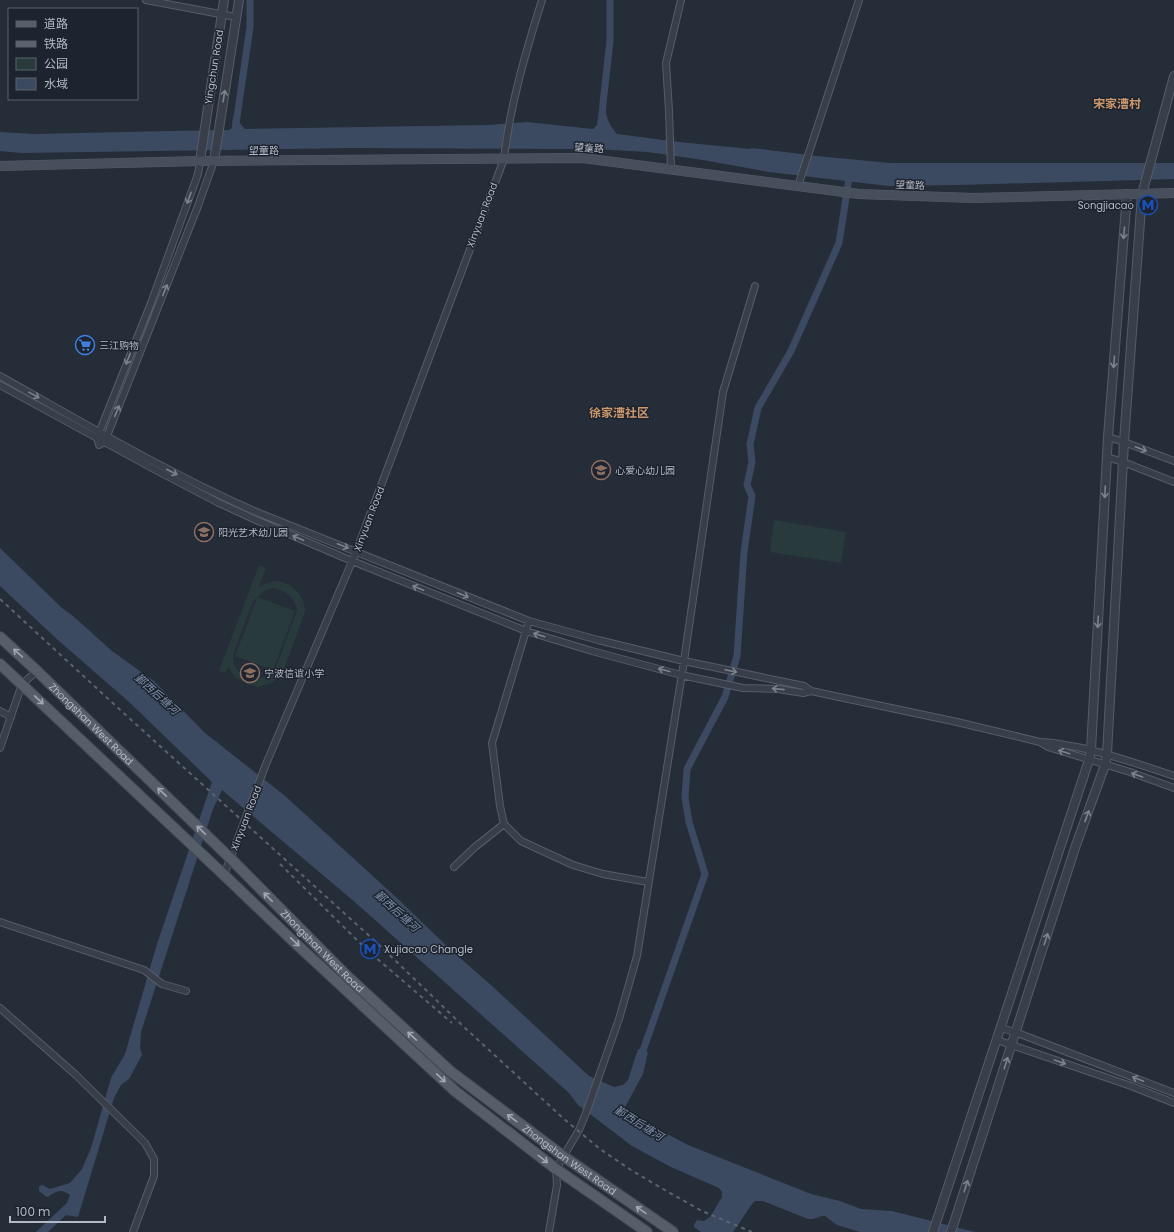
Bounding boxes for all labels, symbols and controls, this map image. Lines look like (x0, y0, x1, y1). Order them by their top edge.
legend (8, 8, 138, 100)
text: 道路 (44, 15, 68, 32)
street label: Yingchun Road (201, 29, 227, 105)
text: 铁路 (44, 35, 68, 52)
text: 公园 (44, 55, 68, 72)
text: 水域 (44, 75, 68, 92)
one-way arrow (220, 90, 228, 103)
district label: 宋家漕村 (1093, 95, 1141, 112)
street label: 望童路 (574, 139, 604, 157)
street label: 望童路 (249, 143, 279, 158)
street label: 望童路 (895, 177, 925, 193)
street label: Xinyuan Road (463, 180, 501, 250)
one-way arrow (185, 192, 192, 205)
metro station icon: Songjiacao (1137, 194, 1159, 216)
place label: Songjiacao (1078, 198, 1134, 213)
one-way arrow (1121, 226, 1128, 239)
one-way arrow (161, 285, 169, 297)
supermarket icon: 三江购物 (74, 334, 96, 356)
place label: 三江购物 (99, 338, 139, 353)
one-way arrow (124, 353, 132, 365)
one-way arrow (1110, 355, 1117, 368)
one-way arrow (28, 392, 40, 400)
district label: 徐家漕社区 (589, 404, 649, 421)
one-way arrow (113, 406, 121, 418)
one-way arrow (1135, 445, 1147, 453)
school or university icon: 心爱心幼儿园 (590, 459, 612, 481)
place label: 心爱心幼儿园 (615, 463, 675, 478)
one-way arrow (166, 469, 178, 476)
street label: Xinyuan Road (350, 484, 388, 554)
one-way arrow (1101, 485, 1109, 498)
school or university icon: 阳光艺术幼儿园 (193, 521, 215, 543)
place label: 阳光艺术幼儿园 (218, 525, 288, 540)
one-way arrow (293, 534, 305, 541)
one-way arrow (336, 543, 348, 551)
one-way arrow (412, 584, 424, 591)
one-way arrow (457, 591, 469, 599)
one-way arrow (1094, 615, 1101, 628)
one-way arrow (533, 631, 546, 638)
one-way arrow (13, 648, 23, 658)
school or university icon: 宁波信谊小学 (239, 662, 261, 684)
place label: 宁波信谊小学 (264, 666, 324, 681)
one-way arrow (658, 666, 671, 673)
one-way arrow (724, 667, 737, 675)
water label: 鄞西后塘河 (131, 670, 184, 720)
street label: Zhongshan West Road (46, 679, 137, 768)
one-way arrow (772, 686, 785, 693)
one-way arrow (34, 695, 44, 705)
one-way arrow (1058, 748, 1071, 755)
one-way arrow (1132, 770, 1144, 778)
street label: Xinyuan Road (227, 783, 265, 853)
one-way arrow (157, 787, 167, 797)
one-way arrow (1083, 810, 1091, 822)
one-way arrow (196, 825, 206, 834)
water label: 鄞西后塘河 (371, 887, 424, 937)
one-way arrow (263, 892, 273, 902)
street label: Zhongshan West Road (277, 906, 368, 996)
one-way arrow (1043, 933, 1050, 946)
one-way arrow (289, 938, 300, 947)
metro station icon: Xujiacao Changle (359, 938, 381, 960)
place label: Xujiacao Changle (384, 942, 473, 957)
one-way arrow (407, 1031, 417, 1040)
one-way arrow (1002, 1057, 1010, 1069)
one-way arrow (1054, 1058, 1066, 1066)
one-way arrow (436, 1074, 446, 1083)
one-way arrow (1132, 1075, 1144, 1083)
water label: 鄞西后塘河 (611, 1102, 668, 1145)
one-way arrow (507, 1113, 518, 1122)
street label: Zhongshan West Road (519, 1121, 620, 1198)
one-way arrow (537, 1155, 548, 1164)
one-way arrow (962, 1181, 970, 1193)
scale bar (10, 1198, 105, 1224)
text: 100 m (16, 1203, 50, 1220)
one-way arrow (636, 1206, 647, 1214)

